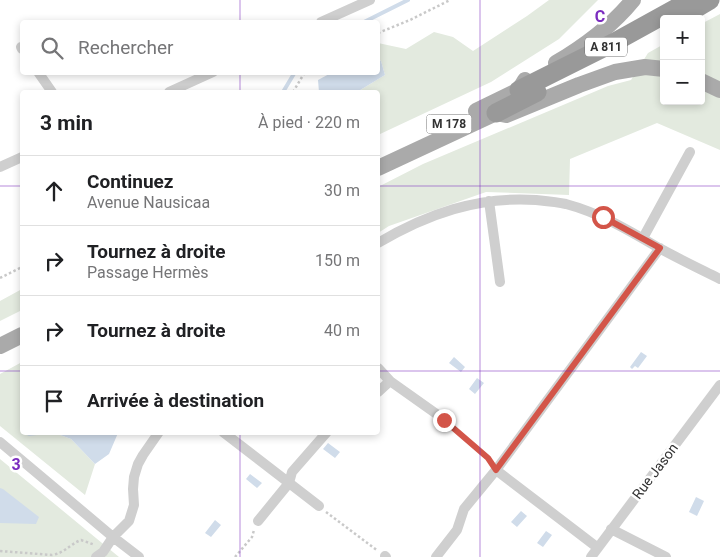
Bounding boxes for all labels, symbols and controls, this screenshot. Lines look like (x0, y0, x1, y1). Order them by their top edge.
text: C (595, 7, 605, 26)
map controls (660, 15, 705, 105)
button: + (660, 15, 705, 60)
search box (20, 20, 380, 75)
icon: search (38, 34, 66, 62)
text: Rechercher (78, 36, 173, 59)
road number: A 811 (585, 38, 627, 56)
button: − (660, 60, 705, 105)
text: 3 min (40, 111, 93, 135)
text: À pied · 220 m (258, 113, 360, 132)
road number: M 178 (426, 115, 472, 134)
text: Continuez (87, 170, 173, 193)
icon: ahead (40, 177, 68, 205)
text: 30 m (324, 181, 360, 200)
text: Avenue Nausicaa (87, 193, 210, 212)
route start (592, 206, 615, 229)
text: Tournez à droite (87, 240, 226, 263)
icon: right (40, 247, 68, 275)
text: 150 m (315, 251, 360, 270)
text: Passage Hermès (87, 263, 208, 282)
icon: right (40, 317, 68, 345)
text: Tournez à droite (87, 319, 226, 342)
text: 40 m (324, 321, 360, 340)
icon: arrive (40, 387, 68, 415)
text: Arrivée à destination (87, 389, 264, 412)
route end (433, 409, 456, 432)
street label: Rue Jason (629, 440, 681, 502)
text: 3 (11, 455, 21, 474)

